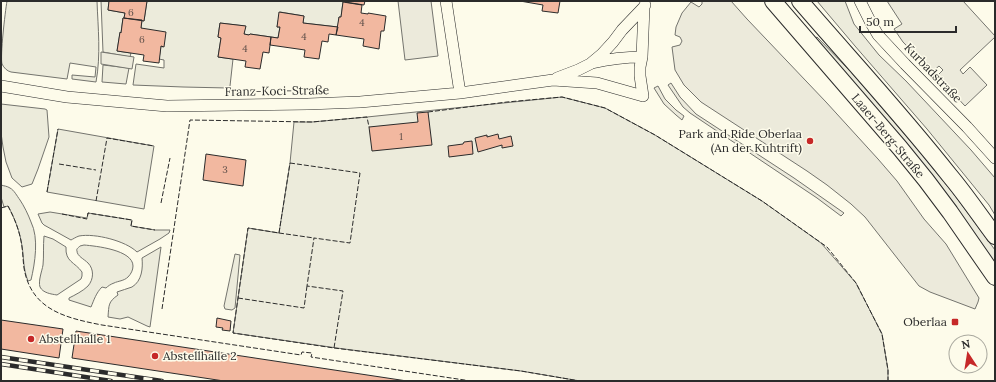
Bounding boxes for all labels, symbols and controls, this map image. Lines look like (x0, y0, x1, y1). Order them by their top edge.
house number: 6 (128, 6, 134, 19)
scale bar (860, 8, 956, 34)
text: 50 m (866, 14, 894, 29)
house number: 4 (359, 16, 365, 29)
house number: 4 (301, 30, 307, 43)
house number: 6 (139, 33, 145, 46)
street label: Kurbadstraße (901, 40, 966, 106)
house number: 4 (242, 42, 248, 55)
street label: Franz-Koci-Straße (225, 82, 330, 99)
street label: Laaer-Berg-Straße (849, 90, 928, 181)
place label: Park and Ride Oberlaa (An der Kuhtrift) (679, 126, 802, 156)
house number: 1 (399, 130, 403, 143)
marker: Park and Ride Oberlaa (An der Kuhtrift) (805, 136, 815, 146)
house number: 3 (222, 163, 228, 176)
place label: Oberlaa (903, 314, 947, 329)
marker: Oberlaa (950, 317, 960, 327)
place label: Abstellhalle 1 (38, 331, 111, 346)
marker: Abstellhalle 1 (26, 334, 36, 344)
north arrow (948, 334, 988, 374)
text: N (960, 336, 972, 352)
place label: Abstellhalle 2 (162, 348, 237, 363)
marker: Abstellhalle 2 (150, 351, 160, 361)

